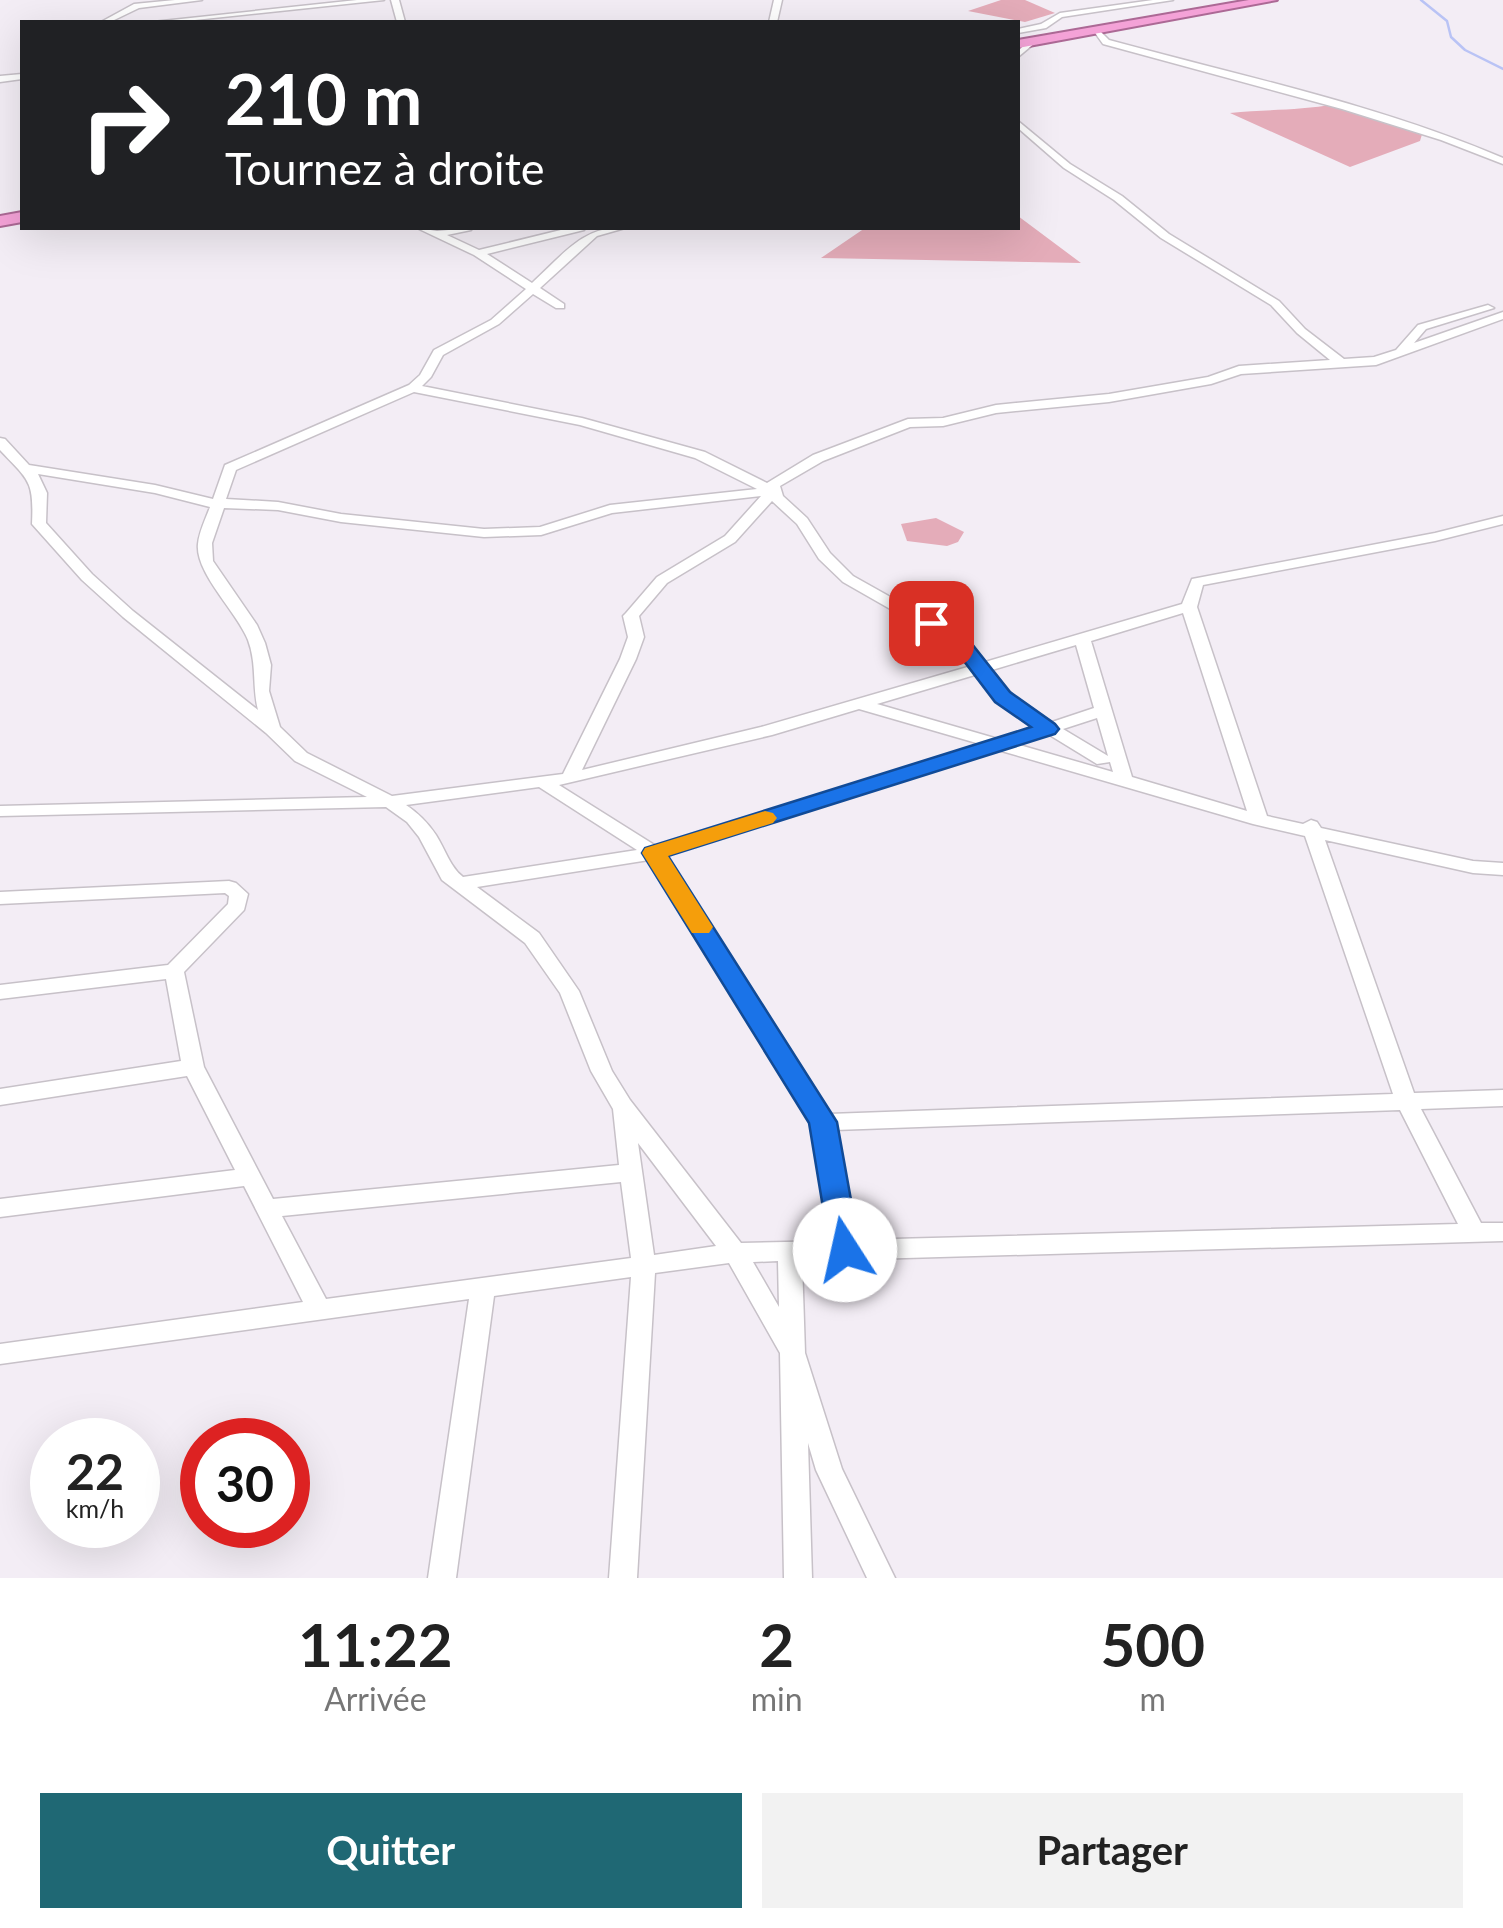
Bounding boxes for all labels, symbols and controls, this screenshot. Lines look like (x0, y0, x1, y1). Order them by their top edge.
text: 210 m (225, 56, 422, 140)
icon: right (60, 60, 190, 190)
text: Tournez à droite (225, 141, 544, 195)
pin (889, 581, 974, 666)
icon: arrive (904, 596, 959, 651)
position arrow (793, 1198, 897, 1302)
speed limit sign: 30 (180, 1418, 310, 1548)
text: 22 (66, 1441, 124, 1501)
text: km/h (66, 1493, 124, 1523)
text: 11:22 (298, 1608, 453, 1680)
text: 2 (759, 1608, 794, 1680)
text: 500 (1101, 1608, 1205, 1680)
text: Arrivée (324, 1679, 427, 1718)
text: min (751, 1679, 803, 1718)
text: m (1140, 1679, 1166, 1718)
button: Quitter (40, 1793, 742, 1908)
button: Partager (762, 1793, 1463, 1908)

